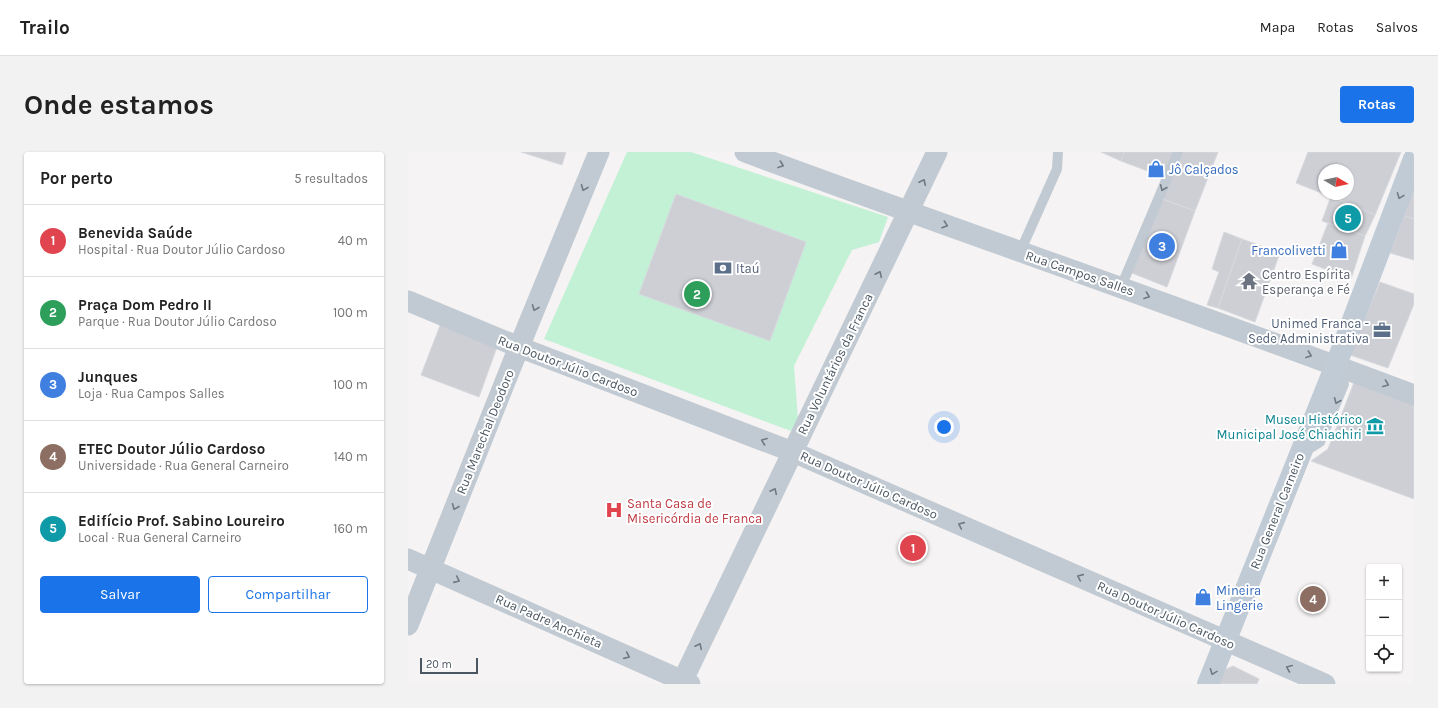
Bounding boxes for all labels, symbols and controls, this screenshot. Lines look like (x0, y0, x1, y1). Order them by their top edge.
text: Trailo (20, 17, 70, 39)
text: Mapa (1260, 19, 1295, 36)
text: Rotas (1317, 19, 1354, 36)
text: Salvos (1376, 19, 1418, 36)
button: Rotas (1340, 86, 1414, 123)
text: Onde estamos (24, 88, 214, 121)
shop icon: Jô Calçados (1146, 159, 1166, 179)
one-way arrow (778, 161, 785, 169)
place label: Jô Calçados (1169, 162, 1239, 177)
north arrow (1318, 164, 1354, 200)
text: Por perto (40, 168, 113, 188)
text: 5 resultados (294, 171, 368, 186)
one-way arrow (918, 179, 926, 186)
one-way arrow (1159, 184, 1167, 191)
one-way arrow (581, 185, 589, 192)
one-way arrow (1397, 192, 1405, 199)
pin: 5 (1335, 203, 1361, 233)
one-way arrow (942, 221, 949, 229)
text: Benevida Saúde (78, 224, 192, 242)
pin: 3 (1149, 231, 1175, 261)
text: 1 (51, 233, 55, 248)
text: 40 m (338, 233, 368, 248)
shop icon: Francolivetti (1329, 240, 1349, 260)
text: Hospital · Rua Doutor Júlio Cardoso (78, 242, 285, 257)
place label: Francolivetti (1251, 243, 1326, 258)
street label: Rua Campos Salles (1024, 247, 1136, 299)
bank icon: Itaú (713, 258, 733, 278)
place label: Itaú (736, 261, 760, 276)
place label: Centro Espírita Esperança e Fé (1262, 267, 1351, 297)
one-way arrow (874, 271, 881, 278)
temple icon: Centro Espírita Esperança e Fé (1239, 271, 1259, 291)
pin: 2 (684, 279, 710, 309)
street label: Rua Voluntários da Franca (794, 291, 876, 437)
one-way arrow (1143, 292, 1150, 300)
text: Praça Dom Pedro II (78, 296, 212, 314)
text: 2 (49, 305, 57, 320)
text: 100 m (333, 305, 368, 320)
one-way arrow (531, 305, 539, 312)
text: Parque · Rua Doutor Júlio Cardoso (78, 314, 277, 329)
place label: Unimed Franca - Sede Administrativa (1248, 316, 1369, 346)
office icon: Unimed Franca - Sede Administrativa (1372, 320, 1392, 340)
street label: Rua Doutor Júlio Cardoso (496, 332, 640, 400)
one-way arrow (1305, 351, 1312, 359)
text: Junques (78, 368, 138, 386)
street label: Rua Marechal Deodoro (453, 368, 517, 496)
text: 3 (49, 377, 57, 392)
text: 100 m (333, 377, 368, 392)
one-way arrow (1382, 380, 1389, 388)
text: Loja · Rua Campos Salles (78, 386, 225, 401)
one-way arrow (1334, 397, 1342, 405)
place label: Museu Histórico Municipal José Chiachiri (1217, 412, 1362, 442)
museum icon: Museu Histórico Municipal José Chiachiri (1365, 416, 1385, 436)
your location (934, 417, 954, 437)
one-way arrow (761, 438, 768, 446)
text: ETEC Doutor Júlio Cardoso (78, 440, 265, 458)
street label: Rua Doutor Júlio Cardoso (798, 448, 940, 522)
text: 4 (49, 449, 57, 464)
text: 140 m (333, 449, 368, 464)
street label: Rua General Carneiro (1247, 451, 1307, 571)
text: Universidade · Rua General Carneiro (78, 458, 289, 473)
one-way arrow (769, 487, 777, 495)
place label: Santa Casa de Misericórdia de Franca (627, 496, 762, 526)
hospital icon: Santa Casa de Misericórdia de Franca (604, 500, 624, 520)
one-way arrow (452, 502, 460, 510)
text: Edifício Prof. Sabino Loureiro (78, 512, 285, 530)
text: 5 (49, 521, 57, 536)
text: 160 m (333, 521, 368, 536)
one-way arrow (957, 522, 964, 530)
text: Local · Rua General Carneiro (78, 530, 241, 545)
pin: 1 (900, 533, 926, 563)
map controls (1366, 564, 1402, 672)
button: + (1366, 564, 1402, 600)
one-way arrow (1077, 574, 1084, 582)
one-way arrow (452, 575, 460, 583)
button: Salvar (40, 576, 200, 613)
button: Compartilhar (208, 576, 368, 613)
street label: Rua Doutor Júlio Cardoso (1095, 578, 1237, 652)
place label: Mineira Lingerie (1216, 583, 1263, 613)
pin: 4 (1300, 584, 1326, 614)
shop icon: Mineira Lingerie (1193, 587, 1213, 607)
street label: Rua Padre Anchieta (493, 591, 605, 651)
button: − (1366, 600, 1402, 636)
button: locate (1366, 636, 1402, 672)
one-way arrow (694, 642, 702, 650)
one-way arrow (622, 651, 630, 659)
scale bar (420, 656, 478, 675)
text: 20 m (426, 658, 452, 671)
one-way arrow (1286, 665, 1293, 673)
one-way arrow (1210, 668, 1218, 675)

